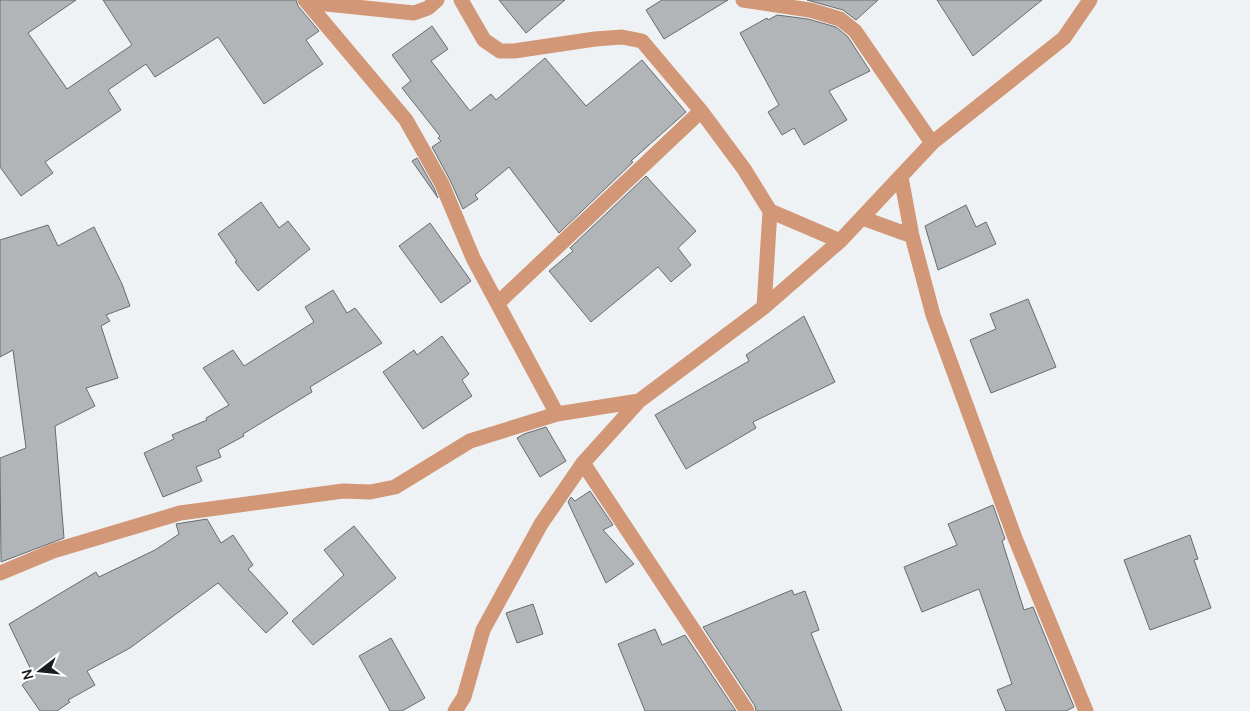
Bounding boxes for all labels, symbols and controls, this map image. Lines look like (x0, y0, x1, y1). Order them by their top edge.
north arrow (15, 646, 65, 696)
text: N (17, 667, 38, 682)

